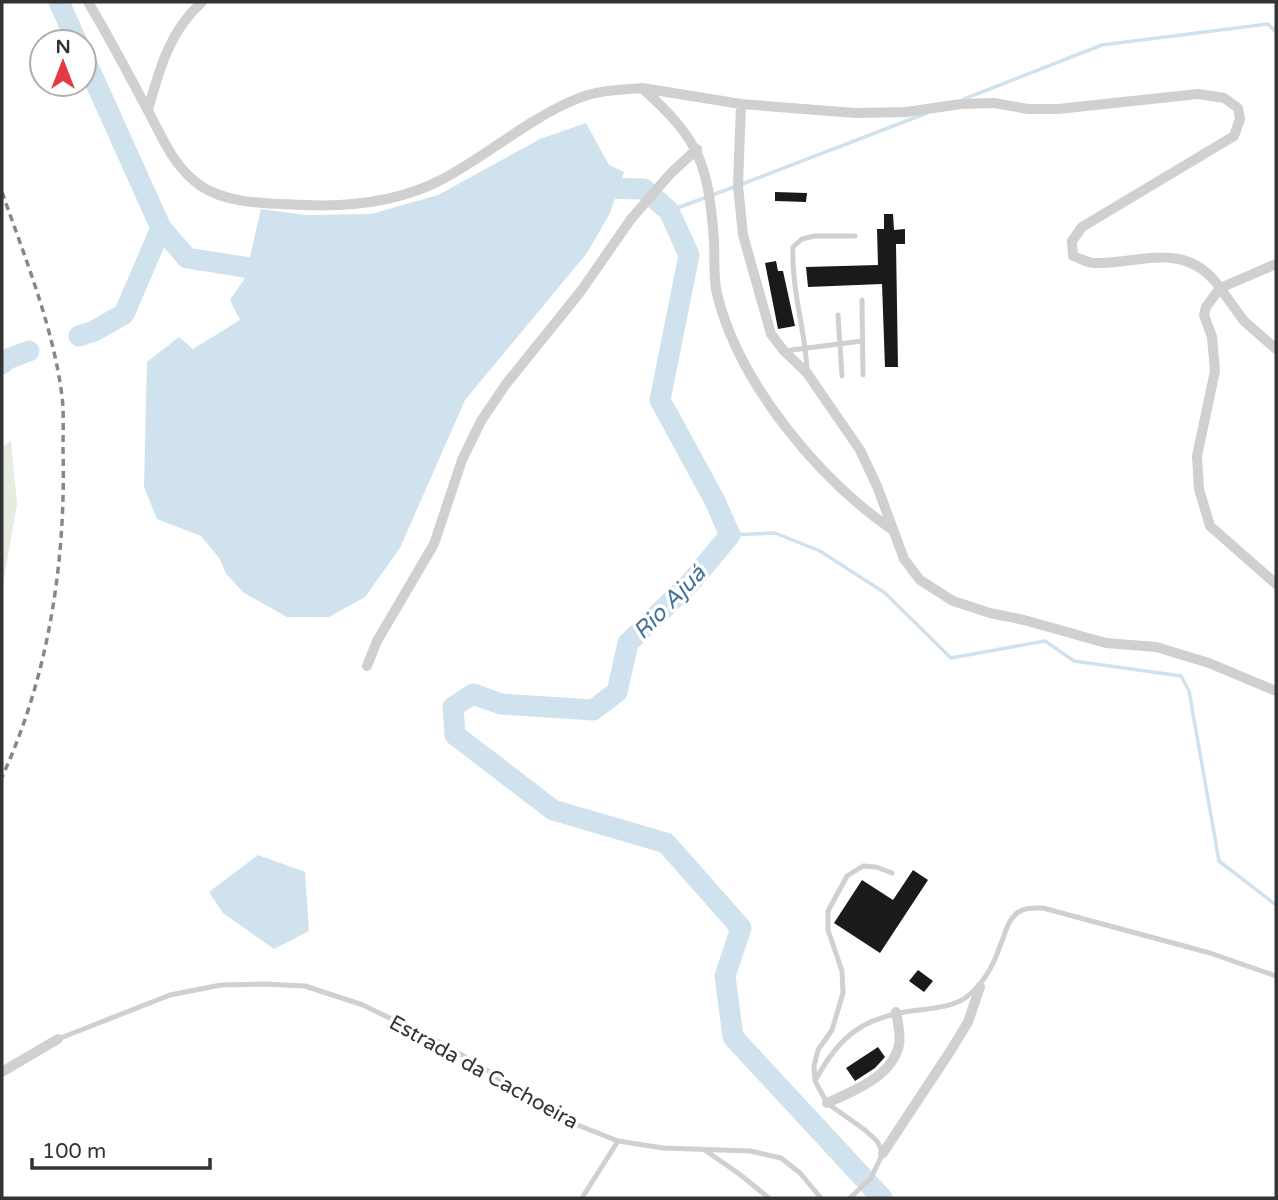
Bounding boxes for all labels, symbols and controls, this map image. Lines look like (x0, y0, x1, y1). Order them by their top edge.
north arrow (28, 28, 98, 98)
text: N (55, 36, 71, 58)
water label: Rio Ajuá (628, 559, 712, 645)
street label: Estrada da Cachoeira (385, 1010, 583, 1135)
scale bar (32, 1126, 210, 1170)
text: 100 m (42, 1139, 106, 1164)

